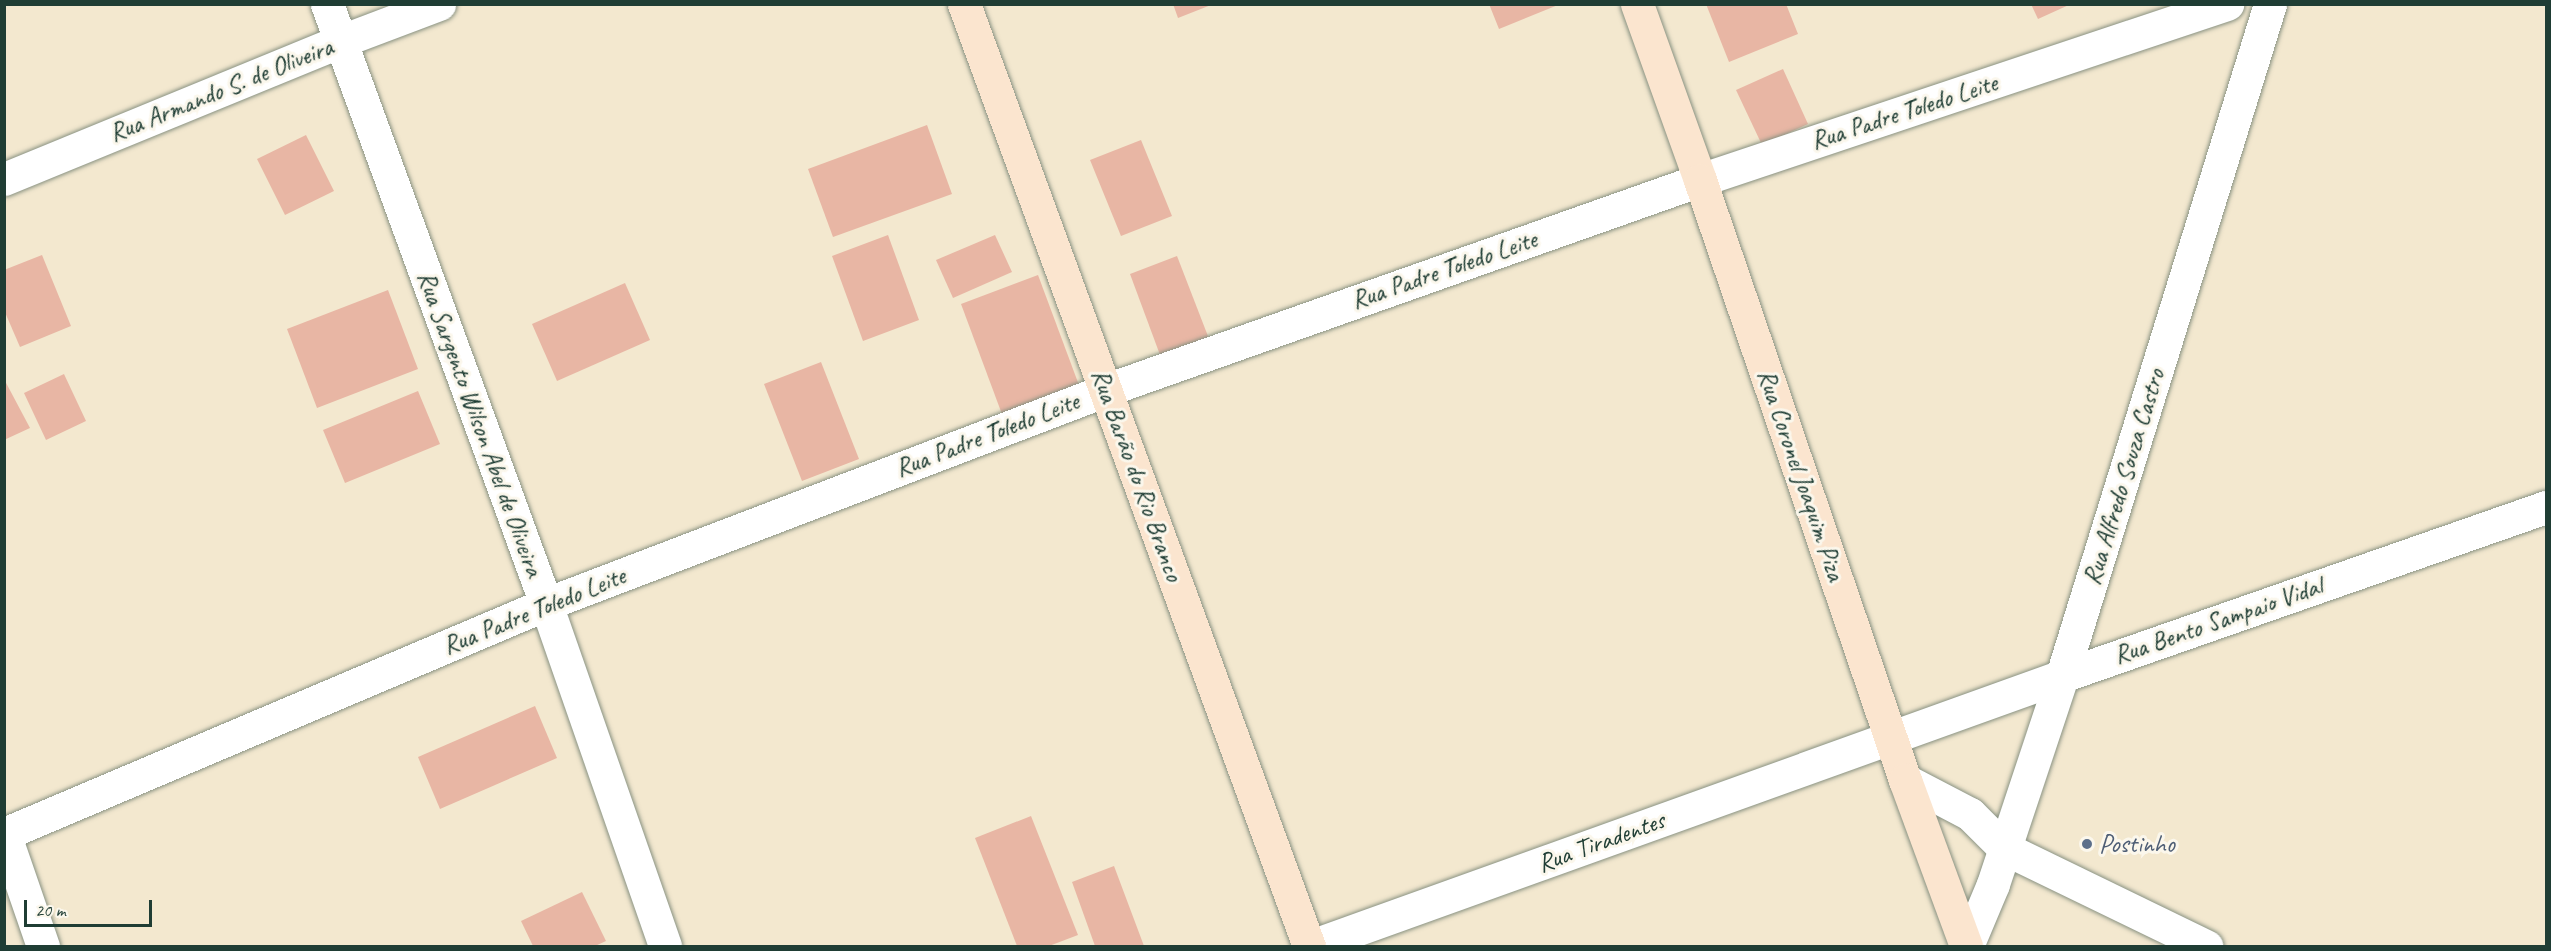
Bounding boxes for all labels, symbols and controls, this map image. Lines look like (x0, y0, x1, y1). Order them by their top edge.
street label: Rua Armando S. de Oliveira (104, 30, 338, 150)
street label: Rua Padre Toledo Leite (1806, 67, 2002, 157)
street label: Rua Padre Toledo Leite (1347, 224, 1541, 316)
street label: Rua Sargento Wilson Abel de Oliveira (410, 266, 550, 582)
street label: Rua Barão do Rio Branco (1084, 364, 1190, 586)
street label: Rua Alfredo Souza Castro (2076, 365, 2172, 589)
street label: Rua Coronel Joaquim Piza (1750, 366, 1852, 584)
street label: Rua Padre Toledo Leite (890, 386, 1084, 484)
street label: Rua Padre Toledo Leite (438, 560, 630, 662)
street label: Rua Bento Sampaio Vidal (2109, 571, 2327, 671)
street label: Rua Tiradentes (1533, 805, 1669, 879)
place label: Postinho (2099, 828, 2175, 860)
marker: Postinho (2080, 837, 2094, 851)
scale bar (27, 888, 154, 926)
text: 20 m (35, 899, 66, 921)

